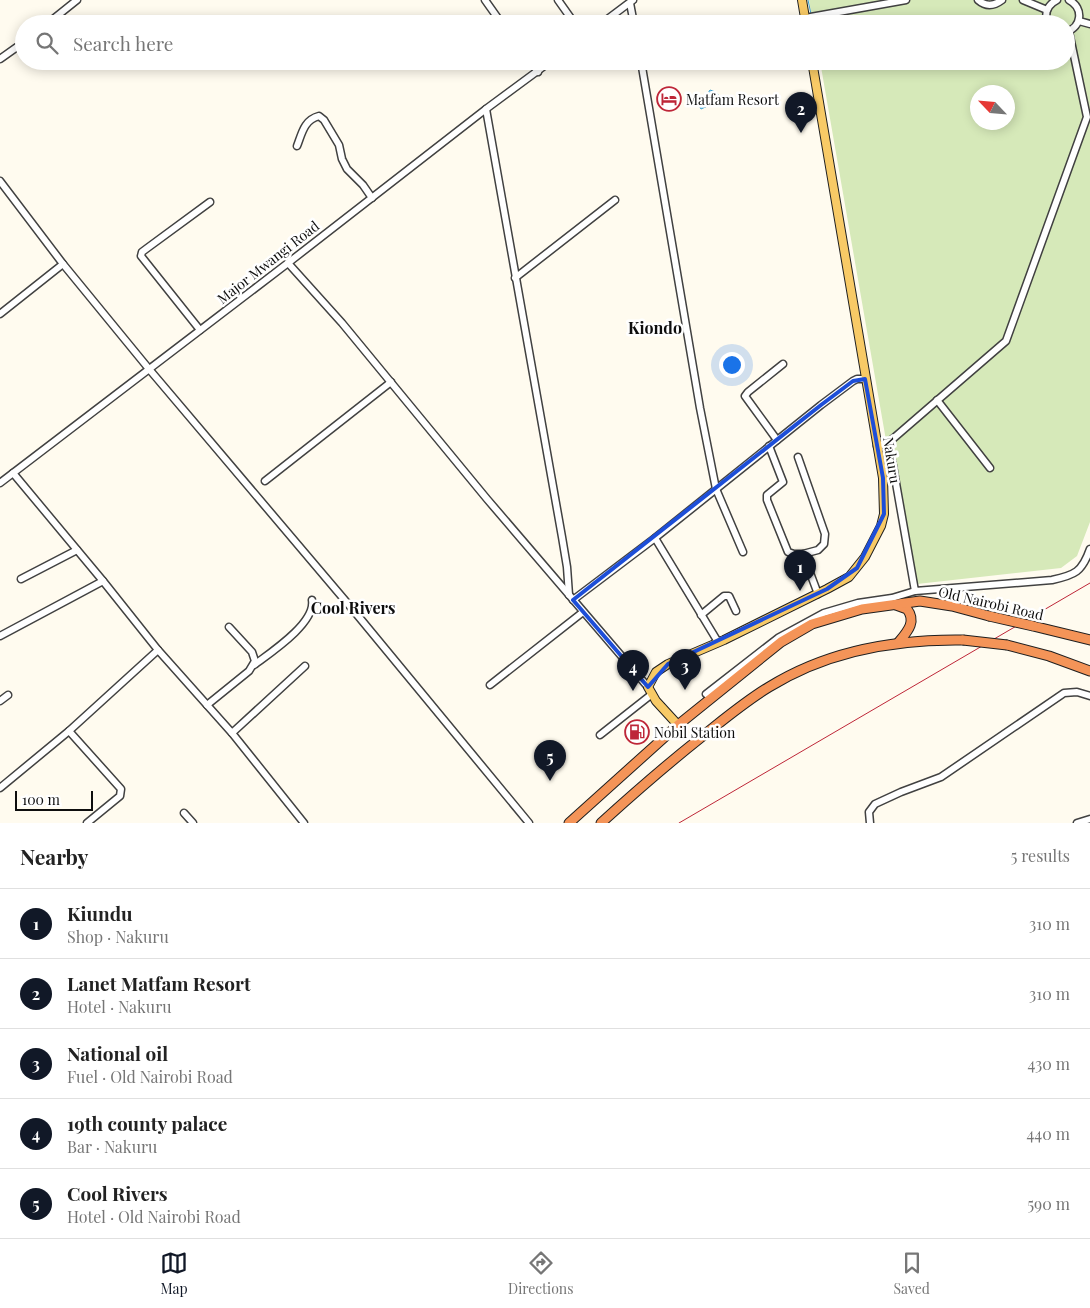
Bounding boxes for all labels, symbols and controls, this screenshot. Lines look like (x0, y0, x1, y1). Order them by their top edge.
search box (15, 15, 1075, 70)
icon: search (33, 29, 61, 57)
text: Search here (73, 30, 173, 56)
north arrow (970, 85, 1015, 130)
hotel icon: Matfam Resort (656, 86, 682, 112)
place label: Matfam Resort (686, 90, 780, 109)
pin: 2 (785, 92, 817, 133)
street label: Major Mwangi Road (213, 216, 323, 308)
district label: Kiondo (628, 317, 682, 338)
your location (719, 352, 745, 378)
street label: Nakuru (879, 435, 905, 485)
pin: 1 (784, 550, 816, 591)
street label: Old Nairobi Road (937, 582, 1045, 624)
district label: Cool Rivers (311, 597, 395, 618)
pin: 3 (669, 649, 701, 690)
pin: 4 (617, 650, 649, 691)
fuel station icon: Nobil Station (624, 719, 650, 745)
place label: Nobil Station (654, 723, 736, 742)
pin: 5 (534, 740, 566, 781)
scale bar (15, 788, 92, 811)
text: 100 m (22, 790, 60, 809)
text: Nearby (20, 842, 89, 870)
text: 5 results (1011, 845, 1070, 866)
text: Kiundu (67, 900, 133, 926)
text: 1 (33, 913, 39, 934)
text: 310 m (1029, 913, 1070, 934)
text: Shop · Nakuru (67, 926, 169, 947)
text: Lanet Matfam Resort (67, 970, 251, 996)
text: 2 (32, 983, 40, 1004)
text: 310 m (1029, 983, 1070, 1004)
text: Hotel · Nakuru (67, 996, 172, 1017)
text: National oil (67, 1040, 168, 1066)
text: 3 (32, 1053, 40, 1074)
text: 430 m (1027, 1053, 1070, 1074)
text: Fuel · Old Nairobi Road (67, 1066, 233, 1087)
text: 19th county palace (67, 1110, 227, 1136)
text: 4 (32, 1123, 40, 1144)
text: 440 m (1026, 1123, 1070, 1144)
text: Bar · Nakuru (67, 1136, 157, 1157)
text: Cool Rivers (67, 1180, 168, 1206)
text: 5 (32, 1193, 40, 1214)
text: 590 m (1027, 1193, 1070, 1214)
text: Hotel · Old Nairobi Road (67, 1206, 241, 1227)
tab: Map (160, 1249, 188, 1298)
tab: Directions (508, 1249, 573, 1298)
tab: Saved (894, 1249, 930, 1298)

